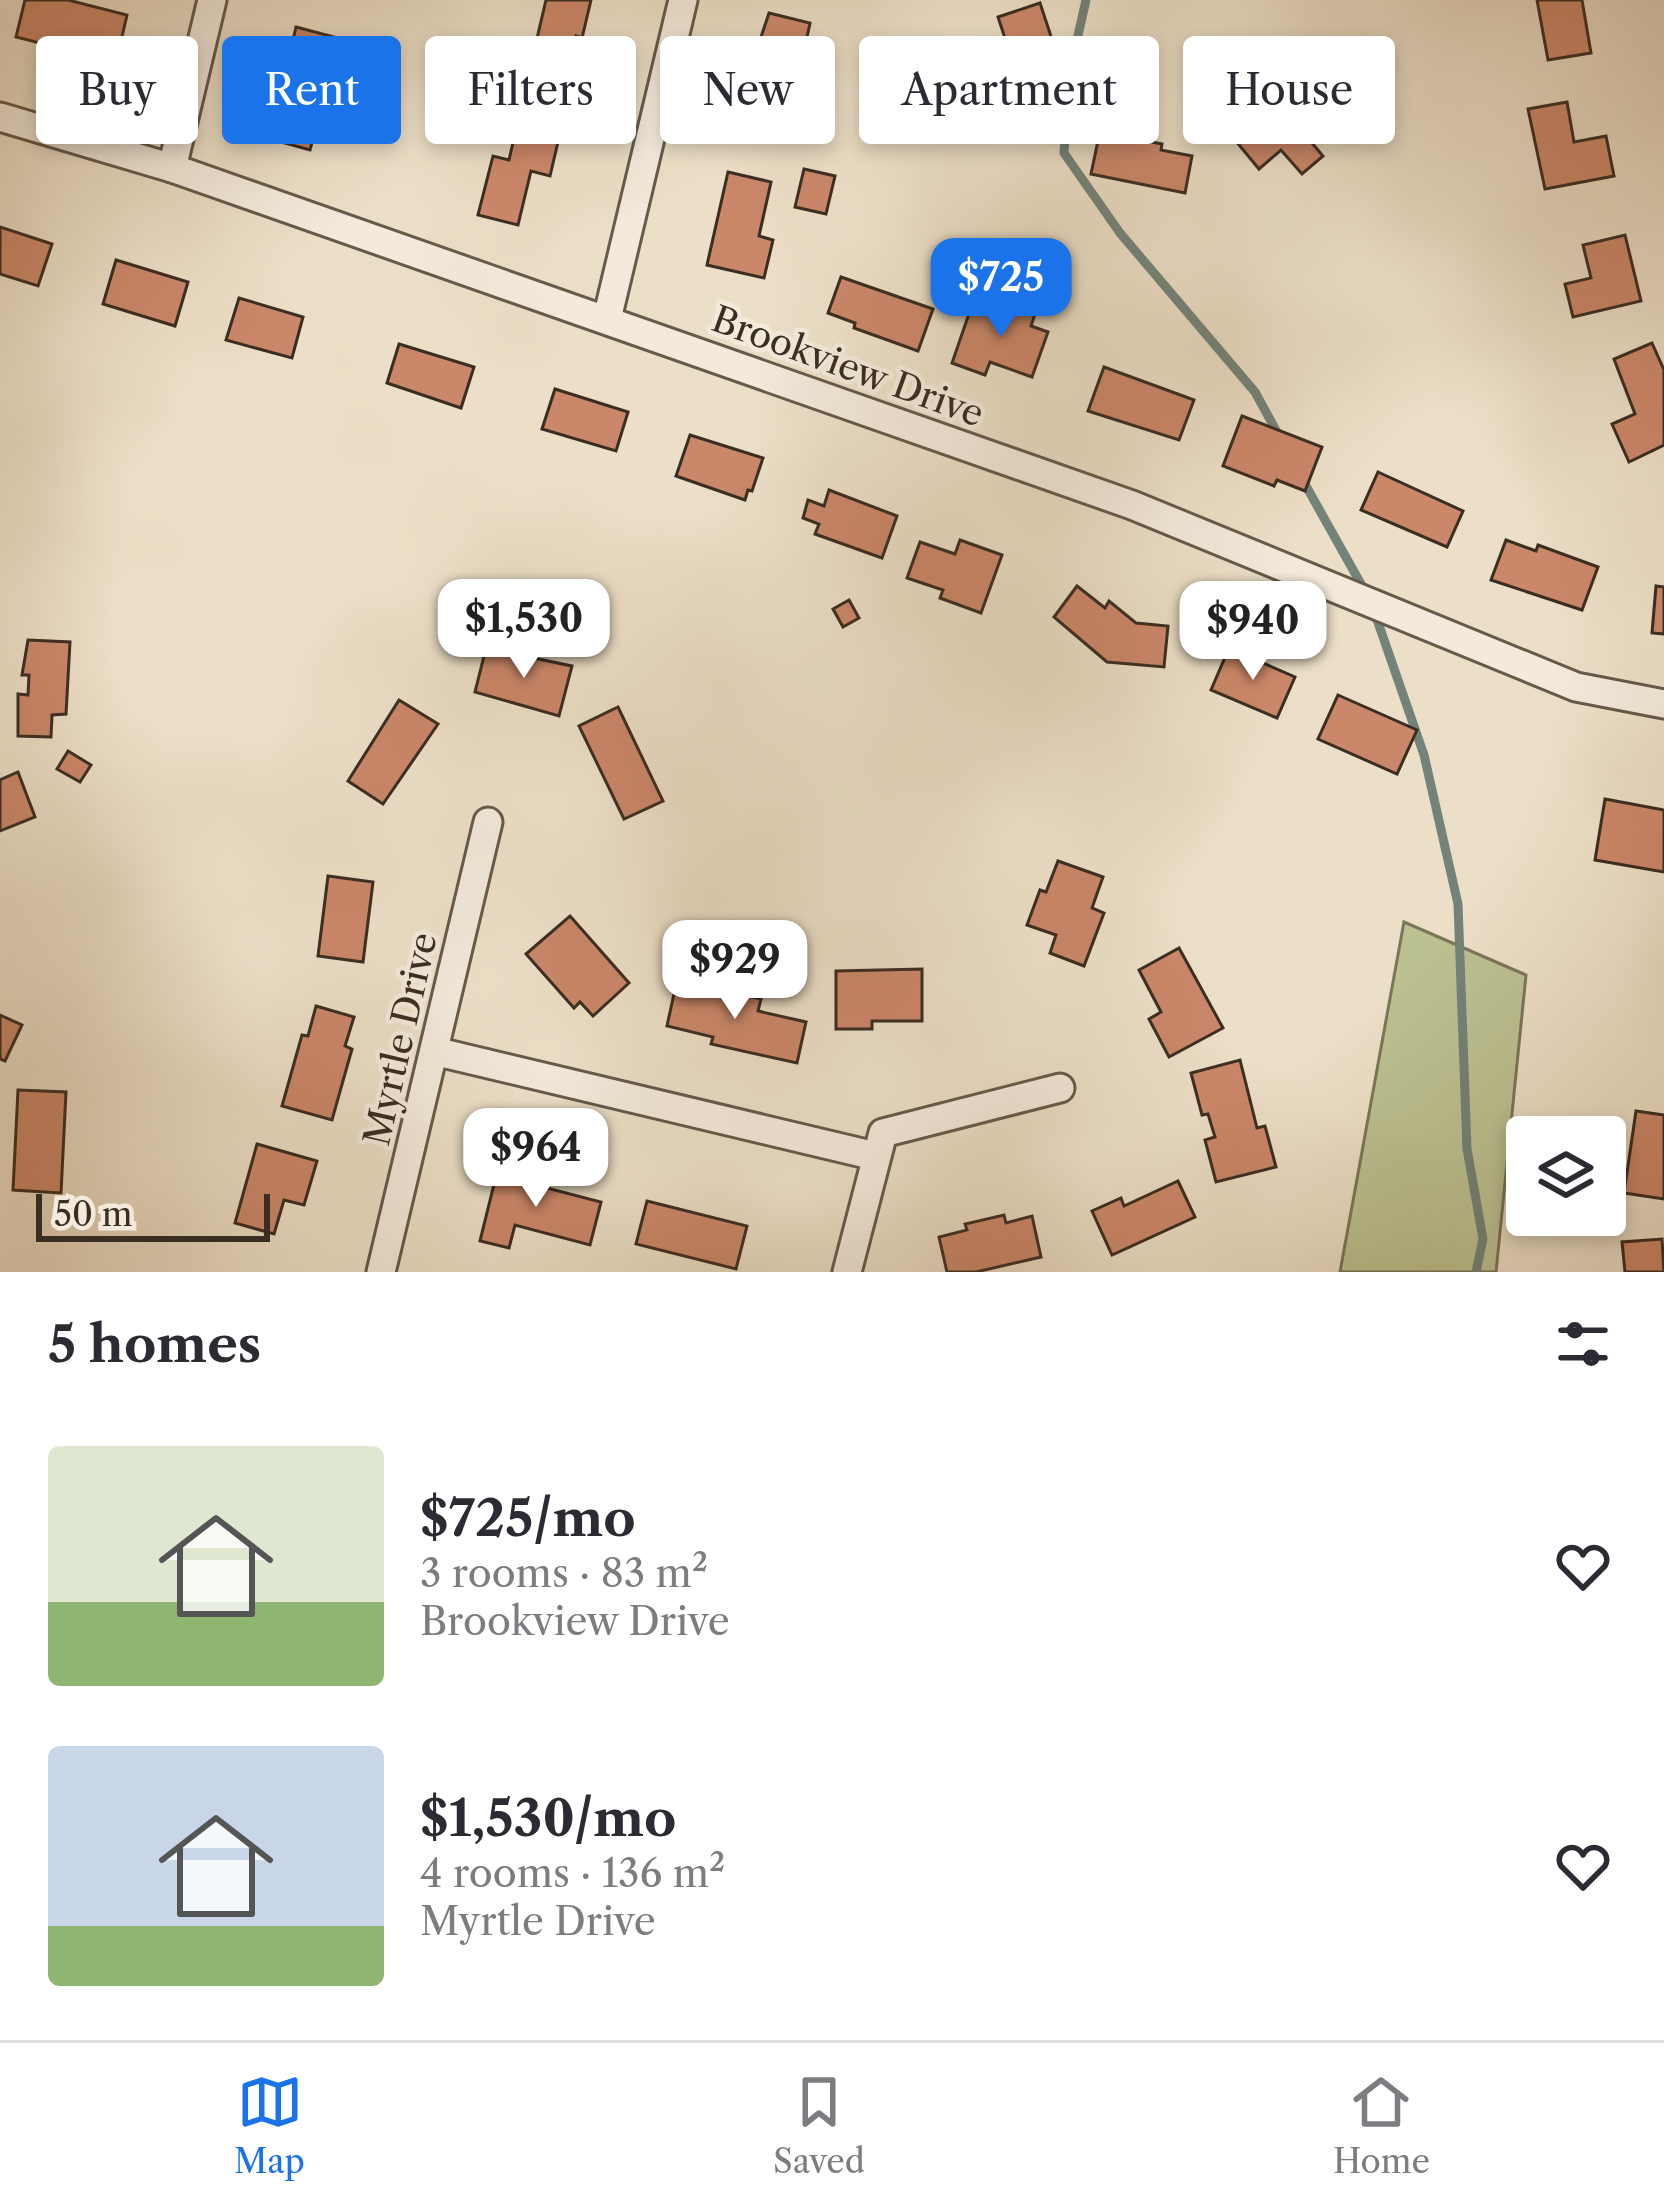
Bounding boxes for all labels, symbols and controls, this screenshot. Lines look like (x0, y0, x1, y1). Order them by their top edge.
chip: Buy (36, 36, 198, 144)
chip: Rent (222, 36, 401, 144)
chip: Filters (425, 36, 636, 144)
chip: New (660, 36, 835, 144)
chip: Apartment (859, 36, 1159, 144)
chip: House (1183, 36, 1395, 144)
pin: $725 (930, 238, 1072, 340)
text: $725 (958, 253, 1044, 301)
street label: Brookview Drive (706, 296, 990, 436)
pin: $1,530 (426, 579, 622, 681)
pin: $940 (1182, 581, 1324, 683)
text: $1,530 (465, 594, 583, 642)
text: $940 (1206, 596, 1300, 644)
pin: $929 (664, 920, 806, 1022)
street label: Myrtle Drive (354, 928, 446, 1150)
text: $929 (689, 935, 781, 983)
pin: $964 (465, 1108, 607, 1210)
map controls (1506, 1116, 1626, 1236)
button: layers (1506, 1116, 1626, 1236)
text: $964 (490, 1123, 582, 1171)
scale bar (36, 1188, 270, 1241)
text: 50 m (54, 1194, 132, 1235)
icon: filters (1550, 1311, 1616, 1377)
text: 5 homes (48, 1313, 261, 1375)
text: $725/mo (420, 1487, 636, 1549)
icon: home (144, 1494, 288, 1638)
icon: heart (1550, 1533, 1616, 1599)
text: 3 rooms · 83 m² (420, 1549, 708, 1597)
text: Brookview Drive (420, 1597, 730, 1645)
text: $1,530/mo (420, 1787, 676, 1849)
icon: home (144, 1794, 288, 1938)
icon: heart (1550, 1833, 1616, 1899)
text: 4 rooms · 136 m² (420, 1849, 725, 1897)
text: Myrtle Drive (420, 1897, 656, 1945)
tab: Map (234, 2069, 305, 2182)
tab: Saved (773, 2069, 865, 2182)
tab: Home (1333, 2069, 1430, 2182)

